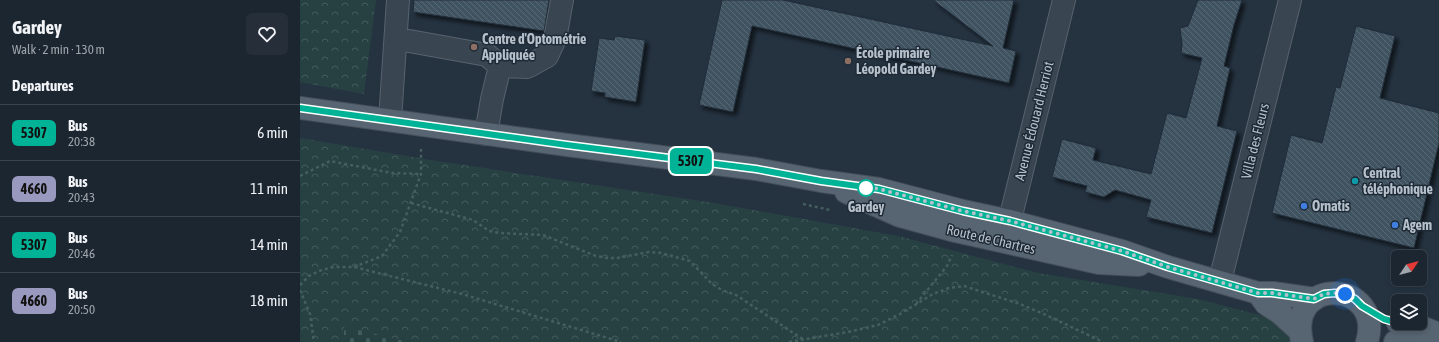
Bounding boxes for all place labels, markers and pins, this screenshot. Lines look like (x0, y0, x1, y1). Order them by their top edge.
place label: Centre d'Optométrie Appliquée (481, 31, 586, 63)
marker: Centre d'Optométrie Appliquée (469, 42, 479, 52)
place label: École primaire Léopold Gardey (856, 45, 937, 77)
marker: École primaire Léopold Gardey (843, 56, 853, 66)
place label: Central téléphonique (1362, 165, 1433, 197)
marker: Central téléphonique (1350, 176, 1360, 186)
marker: Gardey (857, 179, 875, 197)
place label: Ornatis (1312, 198, 1350, 214)
place label: Gardey (848, 199, 885, 215)
marker: Ornatis (1299, 201, 1309, 211)
place label: Agem (1402, 217, 1432, 233)
marker: Agem (1390, 220, 1400, 230)

